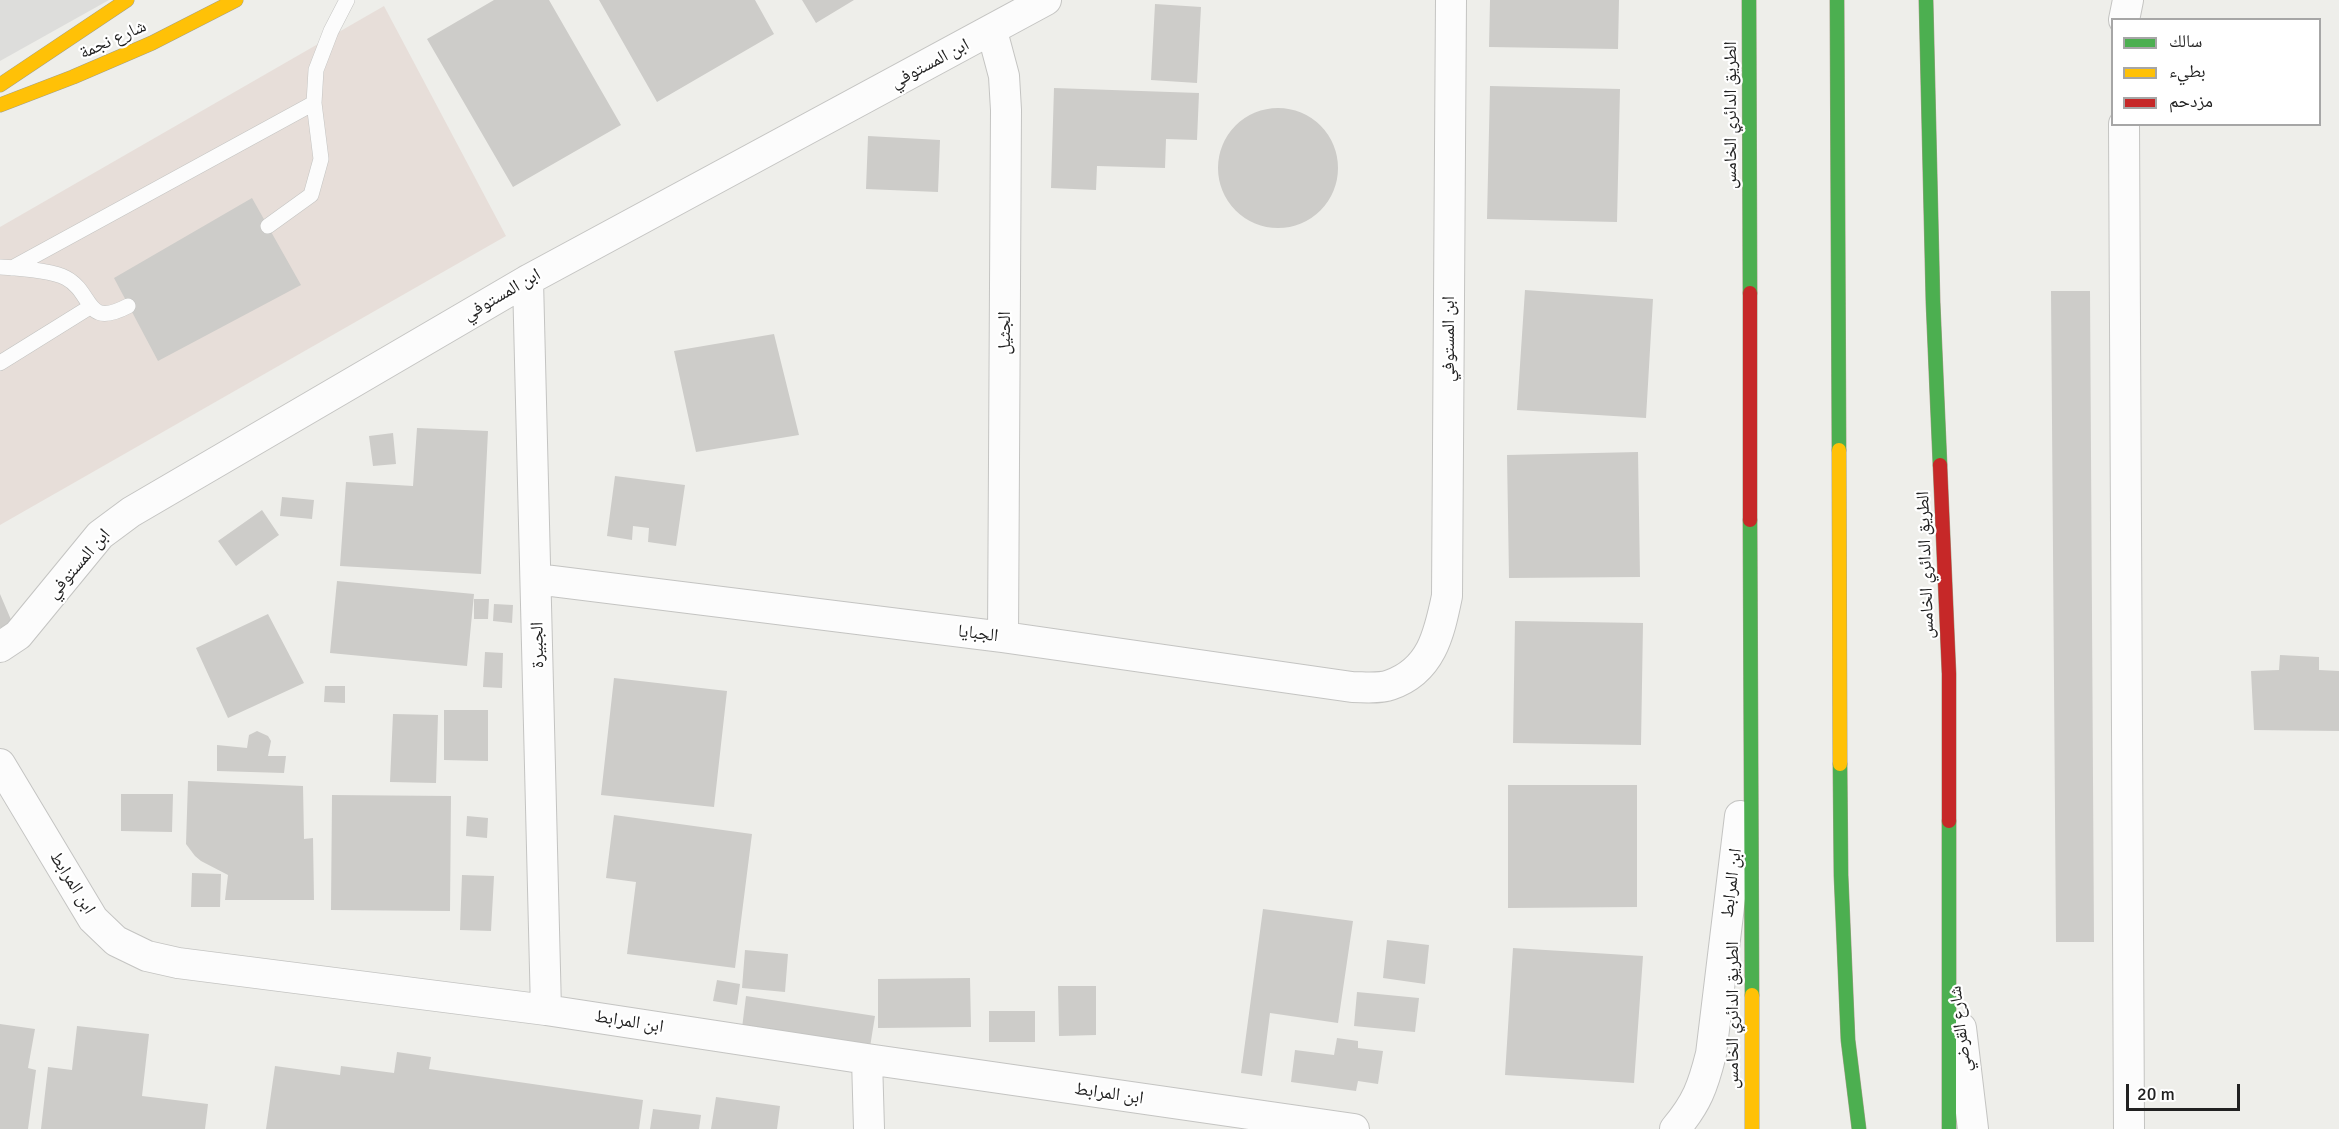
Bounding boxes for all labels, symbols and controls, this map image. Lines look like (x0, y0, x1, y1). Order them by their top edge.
street label: شارع نجمة (76, 16, 150, 64)
legend (2111, 18, 2321, 126)
text: سالك (2169, 30, 2202, 52)
street label: ابن المستوفي (887, 34, 973, 94)
street label: الطريق الدائري الخامس (1720, 41, 1742, 189)
text: بطيء (2169, 60, 2206, 82)
text: مزدحم (2169, 90, 2213, 112)
street label: ابن المستوفي (459, 264, 545, 326)
street label: ابن المستوفي (1438, 296, 1460, 382)
street label: الجثيل (994, 311, 1016, 355)
street label: الطريق الدائري الخامس (1913, 491, 1939, 639)
street label: ابن المستوفي (43, 524, 115, 604)
street label: الجبايا (957, 621, 999, 647)
street label: الجبيرة (527, 622, 549, 668)
street label: ابن المرابط (1717, 847, 1747, 919)
street label: ابن المرابط (44, 848, 100, 918)
street label: الطريق الدائري الخامس (1722, 941, 1744, 1089)
street label: شارع القرضي (1945, 984, 1977, 1074)
street label: ابن المرابط (593, 1006, 665, 1038)
scale bar (2129, 1072, 2243, 1110)
street label: ابن المرابط (1073, 1078, 1145, 1110)
text: 20 m (2137, 1083, 2175, 1105)

